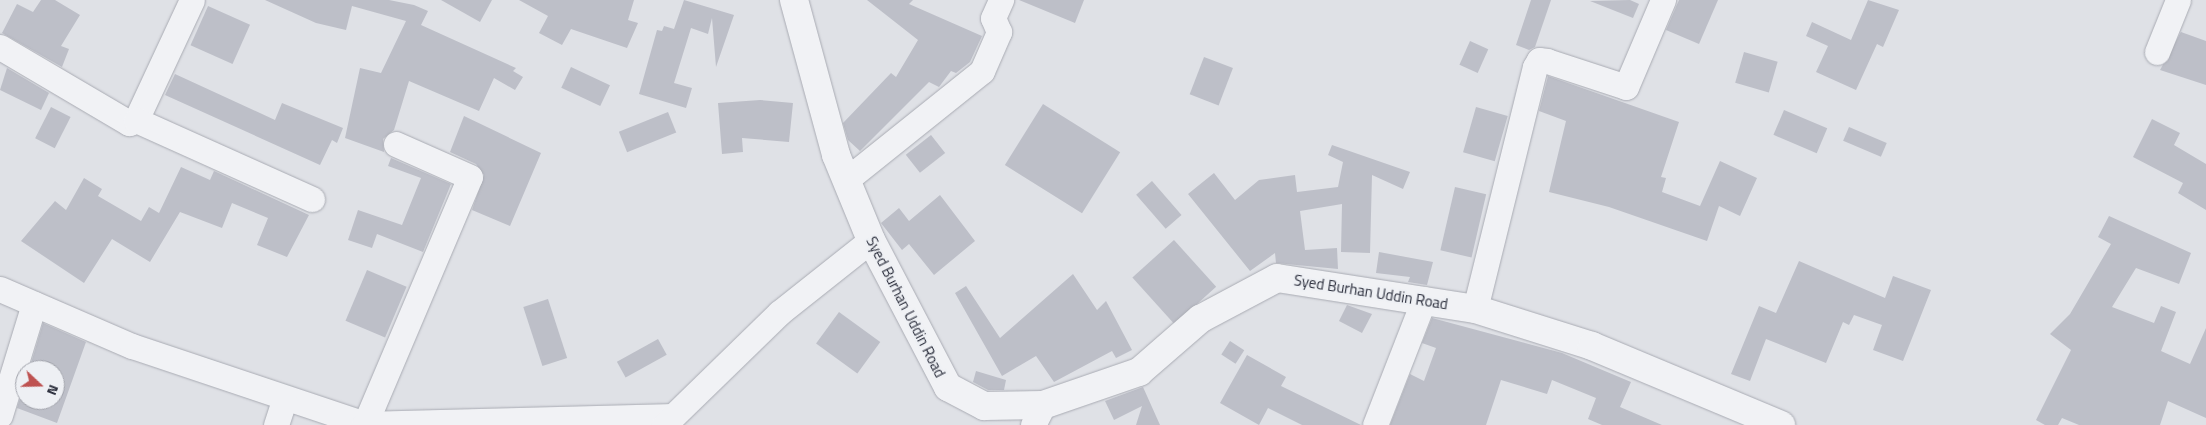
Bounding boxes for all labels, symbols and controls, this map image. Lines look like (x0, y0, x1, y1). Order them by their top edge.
street label: Syed Burhan Uddin Road (863, 234, 949, 380)
street label: Syed Burhan Uddin Road (1293, 271, 1449, 313)
north arrow (15, 360, 65, 410)
text: N (42, 382, 65, 398)

